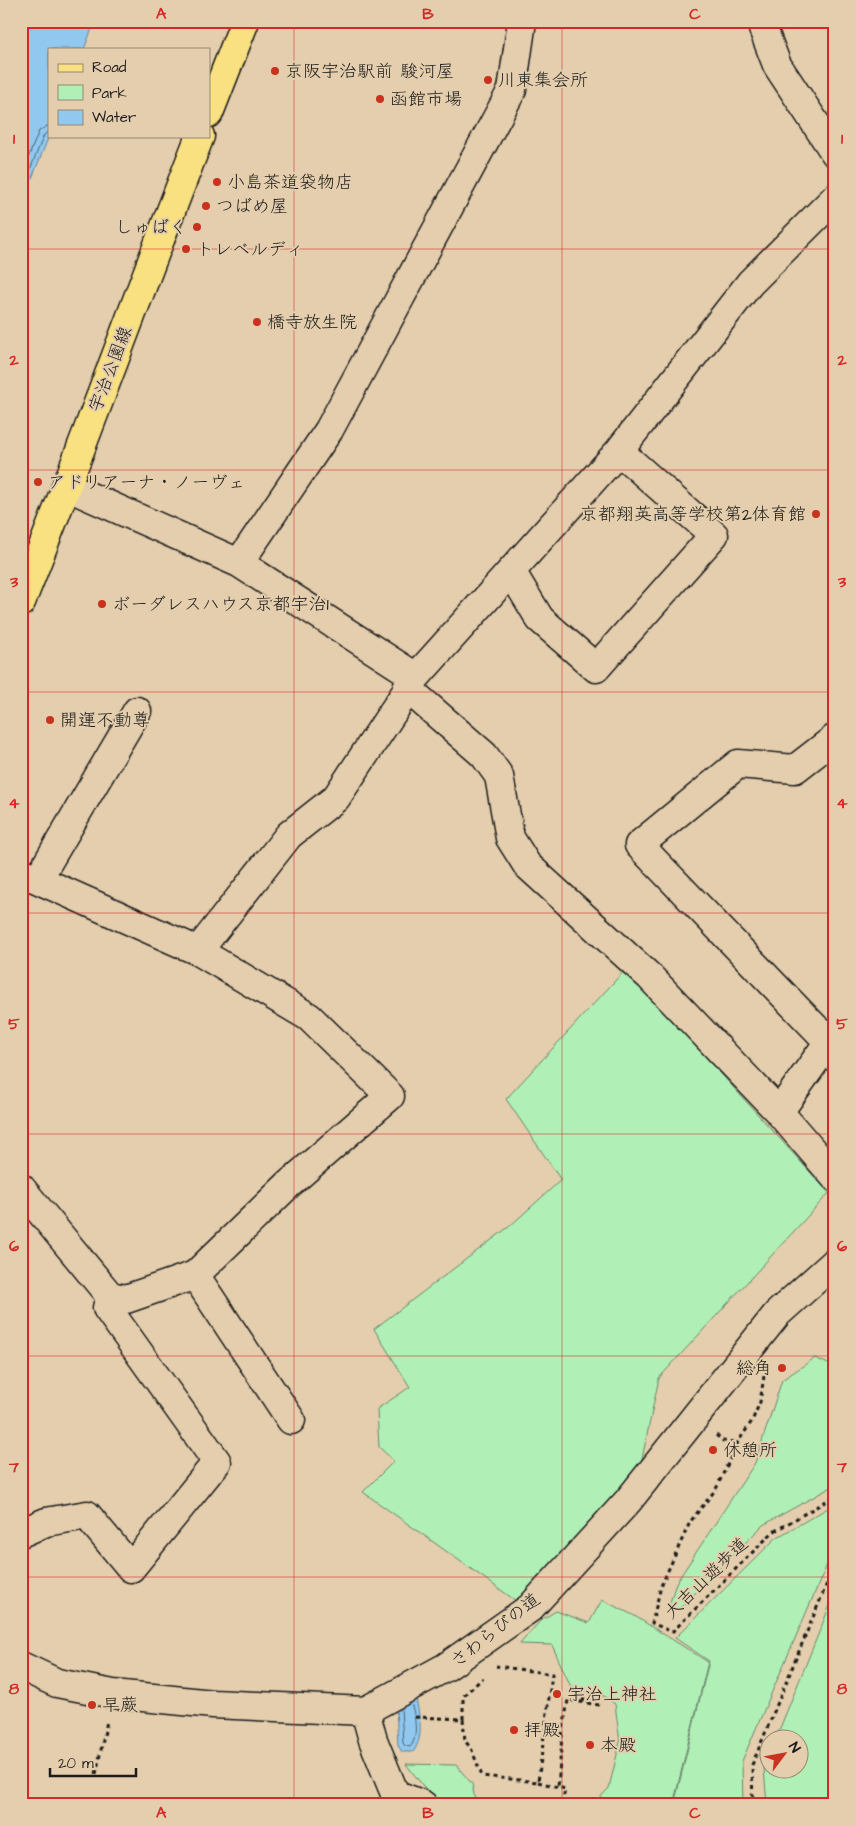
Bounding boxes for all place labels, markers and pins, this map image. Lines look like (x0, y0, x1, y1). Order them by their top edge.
place label: 京阪宇治駅前 駿河屋 (285, 59, 454, 84)
marker: 京阪宇治駅前 駿河屋 (269, 65, 281, 77)
place label: 川東集会所 (498, 68, 588, 93)
marker: 川東集会所 (482, 74, 494, 86)
place label: 函館市場 (390, 87, 462, 112)
marker: 函館市場 (374, 93, 386, 105)
place label: 小島茶道袋物店 (227, 170, 353, 195)
marker: 小島茶道袋物店 (211, 176, 223, 188)
place label: つばめ屋 (216, 194, 288, 219)
marker: つばめ屋 (200, 200, 212, 212)
place label: しゅばく (115, 215, 187, 240)
marker: しゅばく (191, 221, 203, 233)
place label: トレベルディ (196, 237, 304, 262)
marker: トレベルディ (180, 243, 192, 255)
place label: 橋寺放生院 (267, 310, 357, 335)
marker: 橋寺放生院 (251, 316, 263, 328)
place label: アドリアーナ・ノーヴェ (48, 470, 245, 495)
marker: アドリアーナ・ノーヴェ (32, 476, 44, 488)
place label: 京都翔英高等学校第2体育館 (580, 502, 806, 527)
marker: 京都翔英高等学校第2体育館 (810, 508, 822, 520)
place label: ボーダレスハウス京都宇治1 (112, 592, 329, 617)
marker: ボーダレスハウス京都宇治1 (96, 598, 108, 610)
place label: 開運不動尊 (60, 708, 150, 733)
marker: 開運不動尊 (44, 714, 56, 726)
place label: 総角 (736, 1356, 772, 1381)
marker: 総角 (776, 1362, 788, 1374)
place label: 休憩所 (723, 1438, 777, 1463)
marker: 休憩所 (707, 1444, 719, 1456)
place label: 宇治上神社 (567, 1682, 657, 1707)
marker: 宇治上神社 (551, 1688, 563, 1700)
place label: 早蕨 (102, 1693, 138, 1718)
marker: 早蕨 (86, 1699, 98, 1711)
place label: 拝殿 (524, 1718, 560, 1743)
marker: 拝殿 (508, 1724, 520, 1736)
place label: 本殿 (600, 1733, 636, 1758)
marker: 本殿 (584, 1739, 596, 1751)

